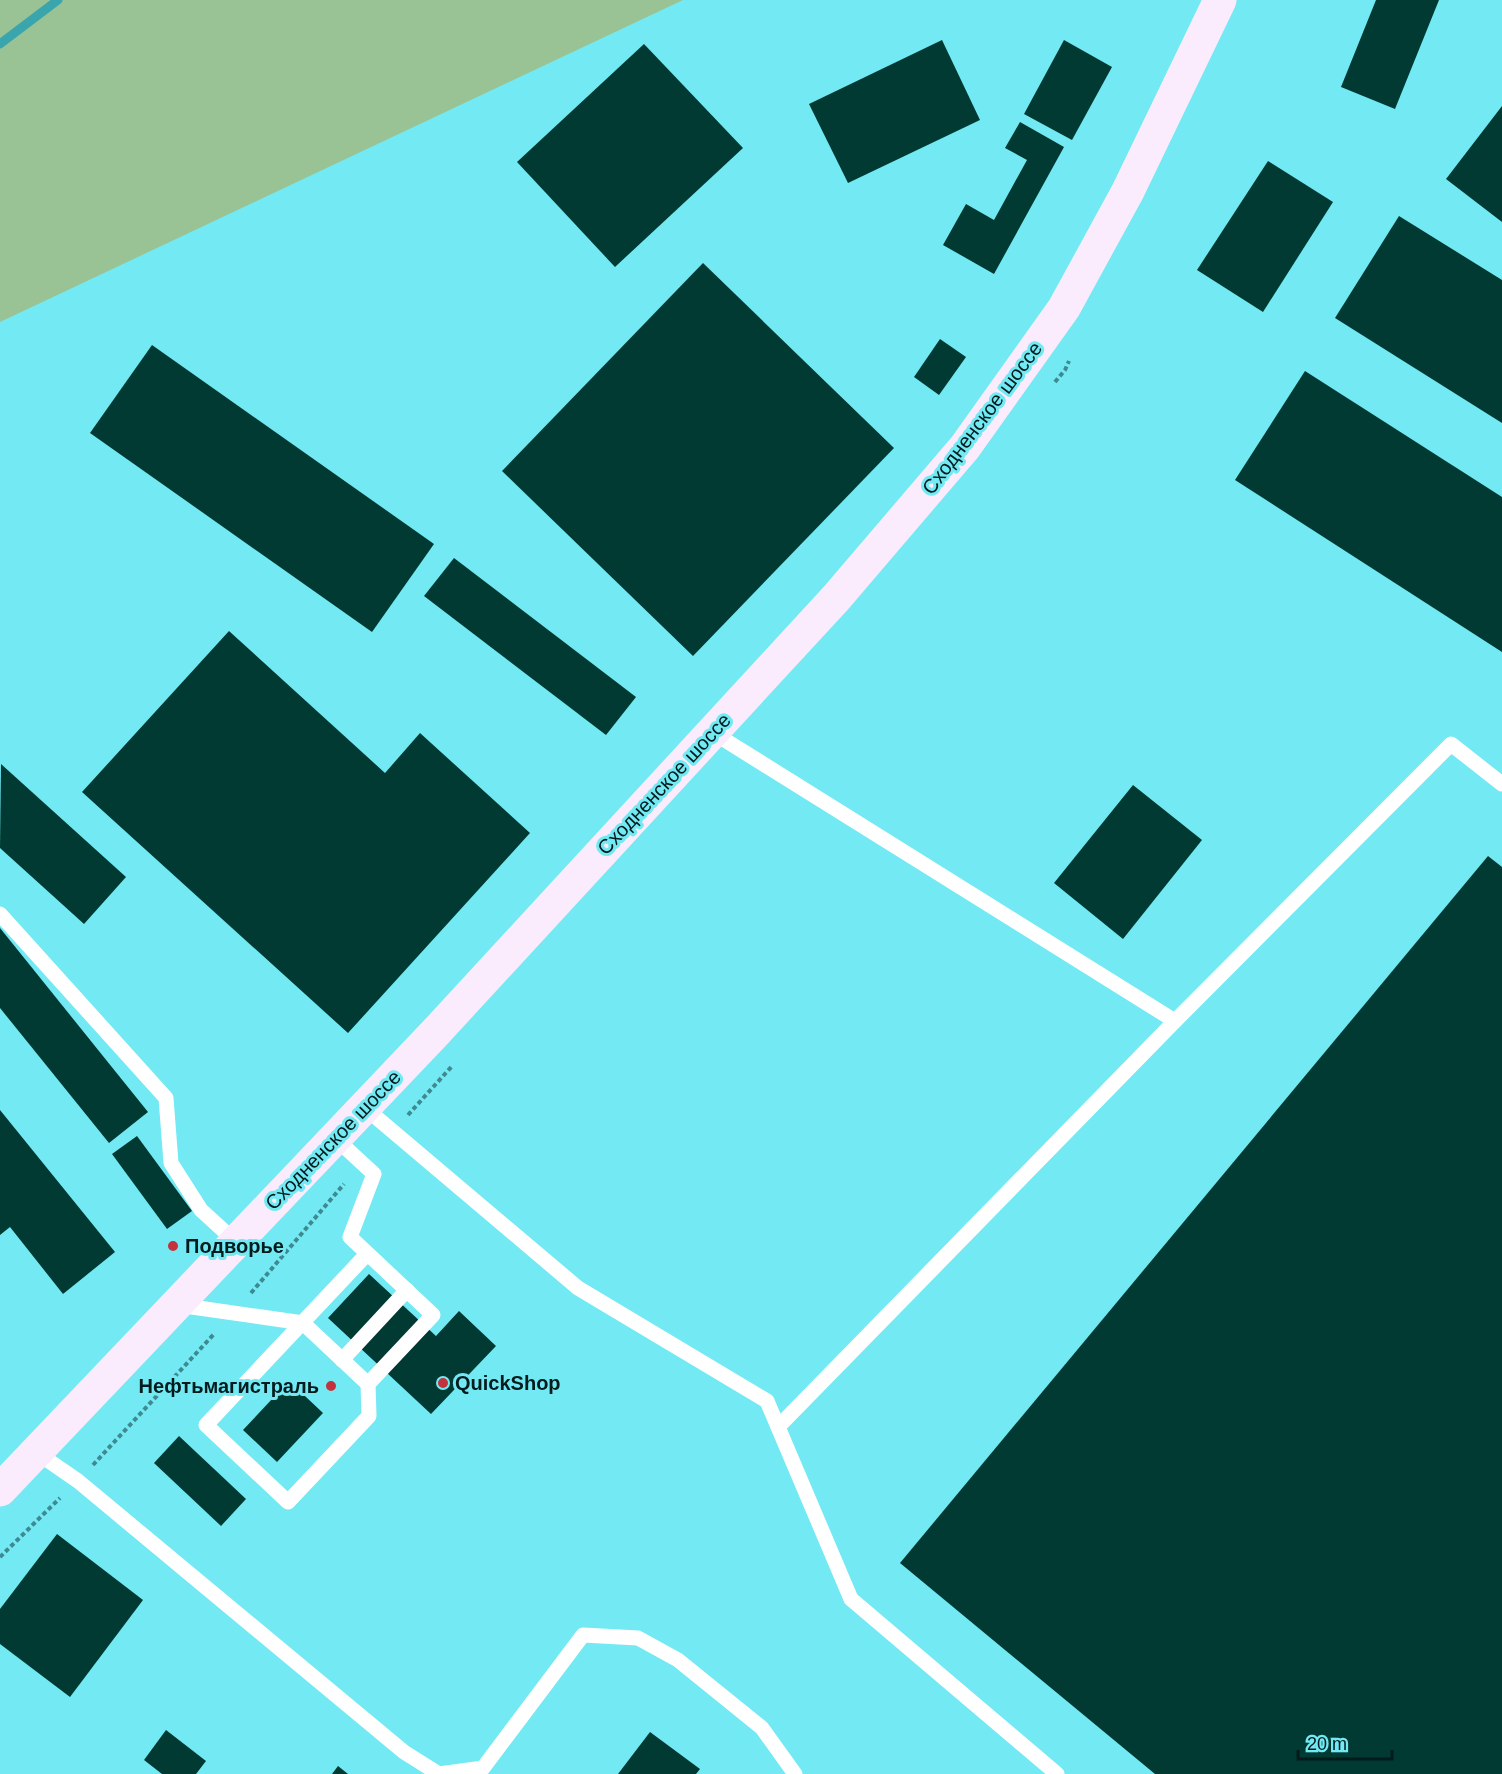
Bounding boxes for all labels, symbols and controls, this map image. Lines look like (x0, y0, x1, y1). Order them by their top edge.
street label: Сходненское шоссе (918, 338, 1046, 498)
street label: Сходненское шоссе (593, 709, 735, 859)
street label: Сходненское шоссе (261, 1066, 405, 1214)
place label: Подворье (185, 1235, 284, 1257)
marker: Подворье (166, 1239, 180, 1253)
place label: QuickShop (455, 1372, 561, 1394)
place label: Нефтьмагистраль (139, 1375, 319, 1397)
marker: QuickShop (436, 1376, 450, 1390)
marker: Нефтьмагистраль (324, 1379, 338, 1393)
scale bar (1298, 1723, 1392, 1761)
text: 20 m (1307, 1734, 1347, 1754)

